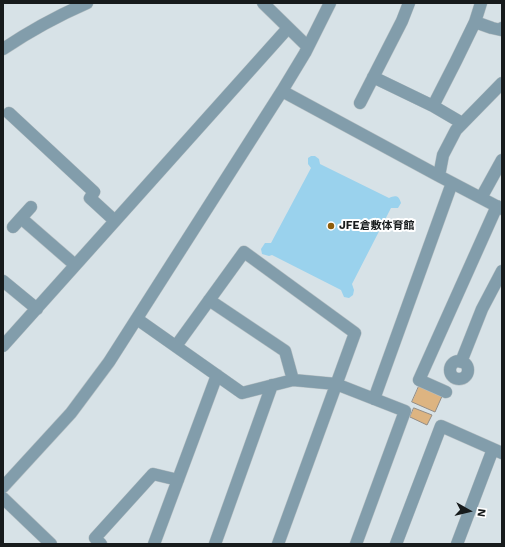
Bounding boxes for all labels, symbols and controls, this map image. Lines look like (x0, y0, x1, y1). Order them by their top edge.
place label: JFE倉敷体育館 (339, 219, 414, 233)
marker: JFE倉敷体育館 (326, 221, 336, 231)
north arrow (449, 491, 489, 531)
text: N (474, 508, 488, 518)

